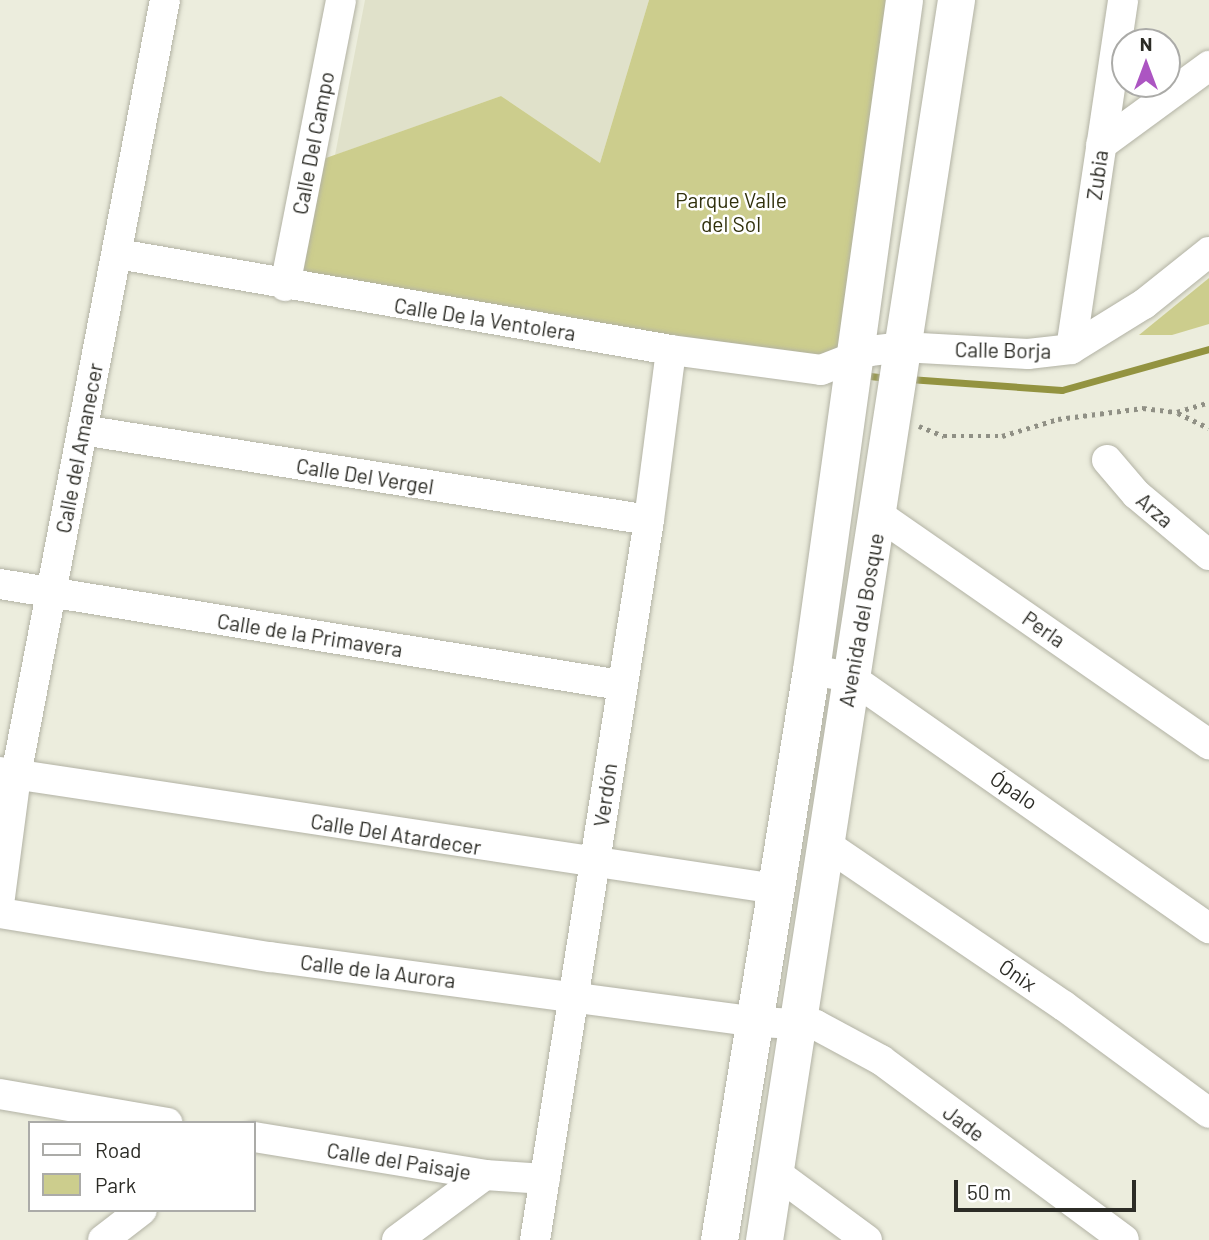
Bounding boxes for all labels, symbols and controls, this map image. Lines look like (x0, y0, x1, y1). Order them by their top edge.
north arrow (1111, 28, 1181, 98)
text: N (1140, 32, 1152, 55)
street label: Calle Del Campo (287, 69, 339, 217)
street label: Zubia (1081, 148, 1113, 202)
park label: Parque Valle del Sol (675, 187, 787, 237)
street label: Calle De la Ventolera (392, 292, 578, 346)
street label: Calle Borja (955, 337, 1051, 363)
street label: Calle del Amanecer (50, 361, 108, 535)
street label: Calle Del Vergel (294, 453, 436, 499)
street label: Arza (1131, 487, 1179, 533)
street label: Avenida del Bosque (833, 531, 889, 709)
street label: Perla (1018, 605, 1070, 653)
street label: Calle de la Primavera (215, 608, 405, 662)
street label: Verdón (588, 762, 622, 828)
street label: Ópalo (986, 765, 1042, 815)
street label: Calle Del Atardecer (309, 808, 483, 860)
street label: Calle de la Aurora (299, 949, 457, 993)
street label: Ónix (994, 953, 1042, 997)
street label: Jade (938, 1099, 990, 1147)
legend (28, 1121, 256, 1212)
text: Road (95, 1137, 141, 1162)
street label: Calle del Paisaje (325, 1137, 473, 1185)
scale bar (957, 1166, 1139, 1210)
text: Park (95, 1172, 136, 1197)
text: 50 m (967, 1179, 1011, 1204)

